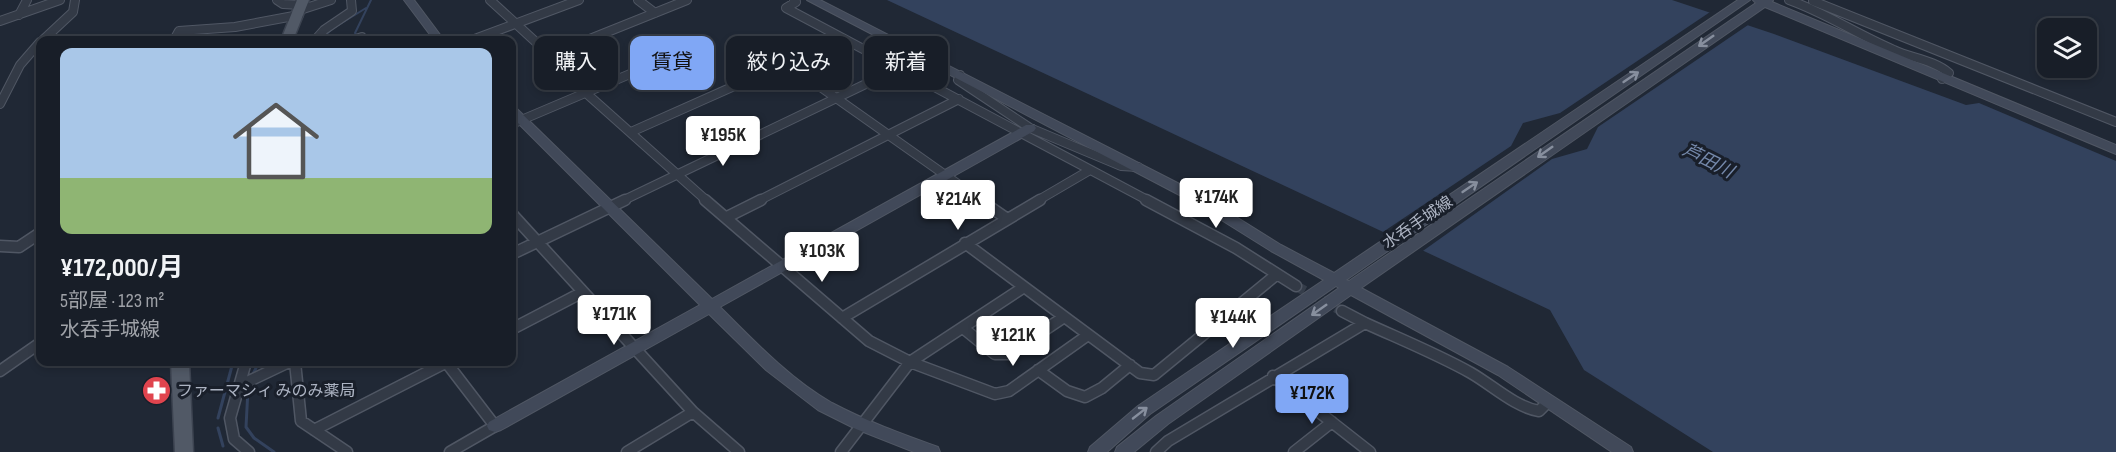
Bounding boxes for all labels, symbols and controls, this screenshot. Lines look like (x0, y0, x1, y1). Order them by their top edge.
map controls (2037, 18, 2097, 78)
button: layers (2037, 18, 2097, 78)
one-way arrow (1698, 35, 1714, 47)
chip: 購入 (534, 36, 618, 90)
chip: 賃貸 (630, 36, 714, 90)
chip: 絞り込み (726, 36, 852, 90)
chip: 新着 (864, 36, 948, 90)
one-way arrow (1622, 71, 1639, 83)
icon: home (222, 87, 330, 195)
pin: ¥195K (681, 116, 765, 167)
text: ¥195K (700, 123, 746, 147)
water label: 芦田川 (1679, 139, 1739, 184)
one-way arrow (1538, 146, 1554, 158)
pin: ¥174K (1174, 178, 1258, 229)
pin: ¥214K (916, 180, 1000, 231)
one-way arrow (1461, 181, 1478, 193)
text: ¥174K (1194, 185, 1238, 209)
text: ¥214K (935, 187, 981, 211)
street label: 水呑手城線 (1380, 193, 1456, 253)
pin: ¥103K (780, 232, 864, 283)
text: ¥103K (799, 239, 845, 263)
text: ¥172,000/月 (60, 253, 184, 284)
text: 5部屋 · 123 m² (60, 289, 164, 313)
pin: ¥171K (572, 295, 656, 346)
pin: ¥144K (1191, 298, 1275, 349)
text: ¥171K (592, 302, 636, 326)
one-way arrow (1312, 304, 1328, 316)
text: ¥144K (1210, 305, 1256, 329)
pin: ¥121K (971, 316, 1055, 367)
text: 水呑手城線 (60, 318, 160, 342)
text: ¥121K (990, 323, 1036, 347)
pin: ¥172K (1270, 374, 1354, 425)
pharmacy icon: ファーマシィ みのみ薬局 (140, 375, 172, 407)
text: ¥172K (1289, 381, 1335, 405)
place label: ファーマシィ みのみ薬局 (177, 382, 356, 401)
one-way arrow (1132, 407, 1148, 420)

